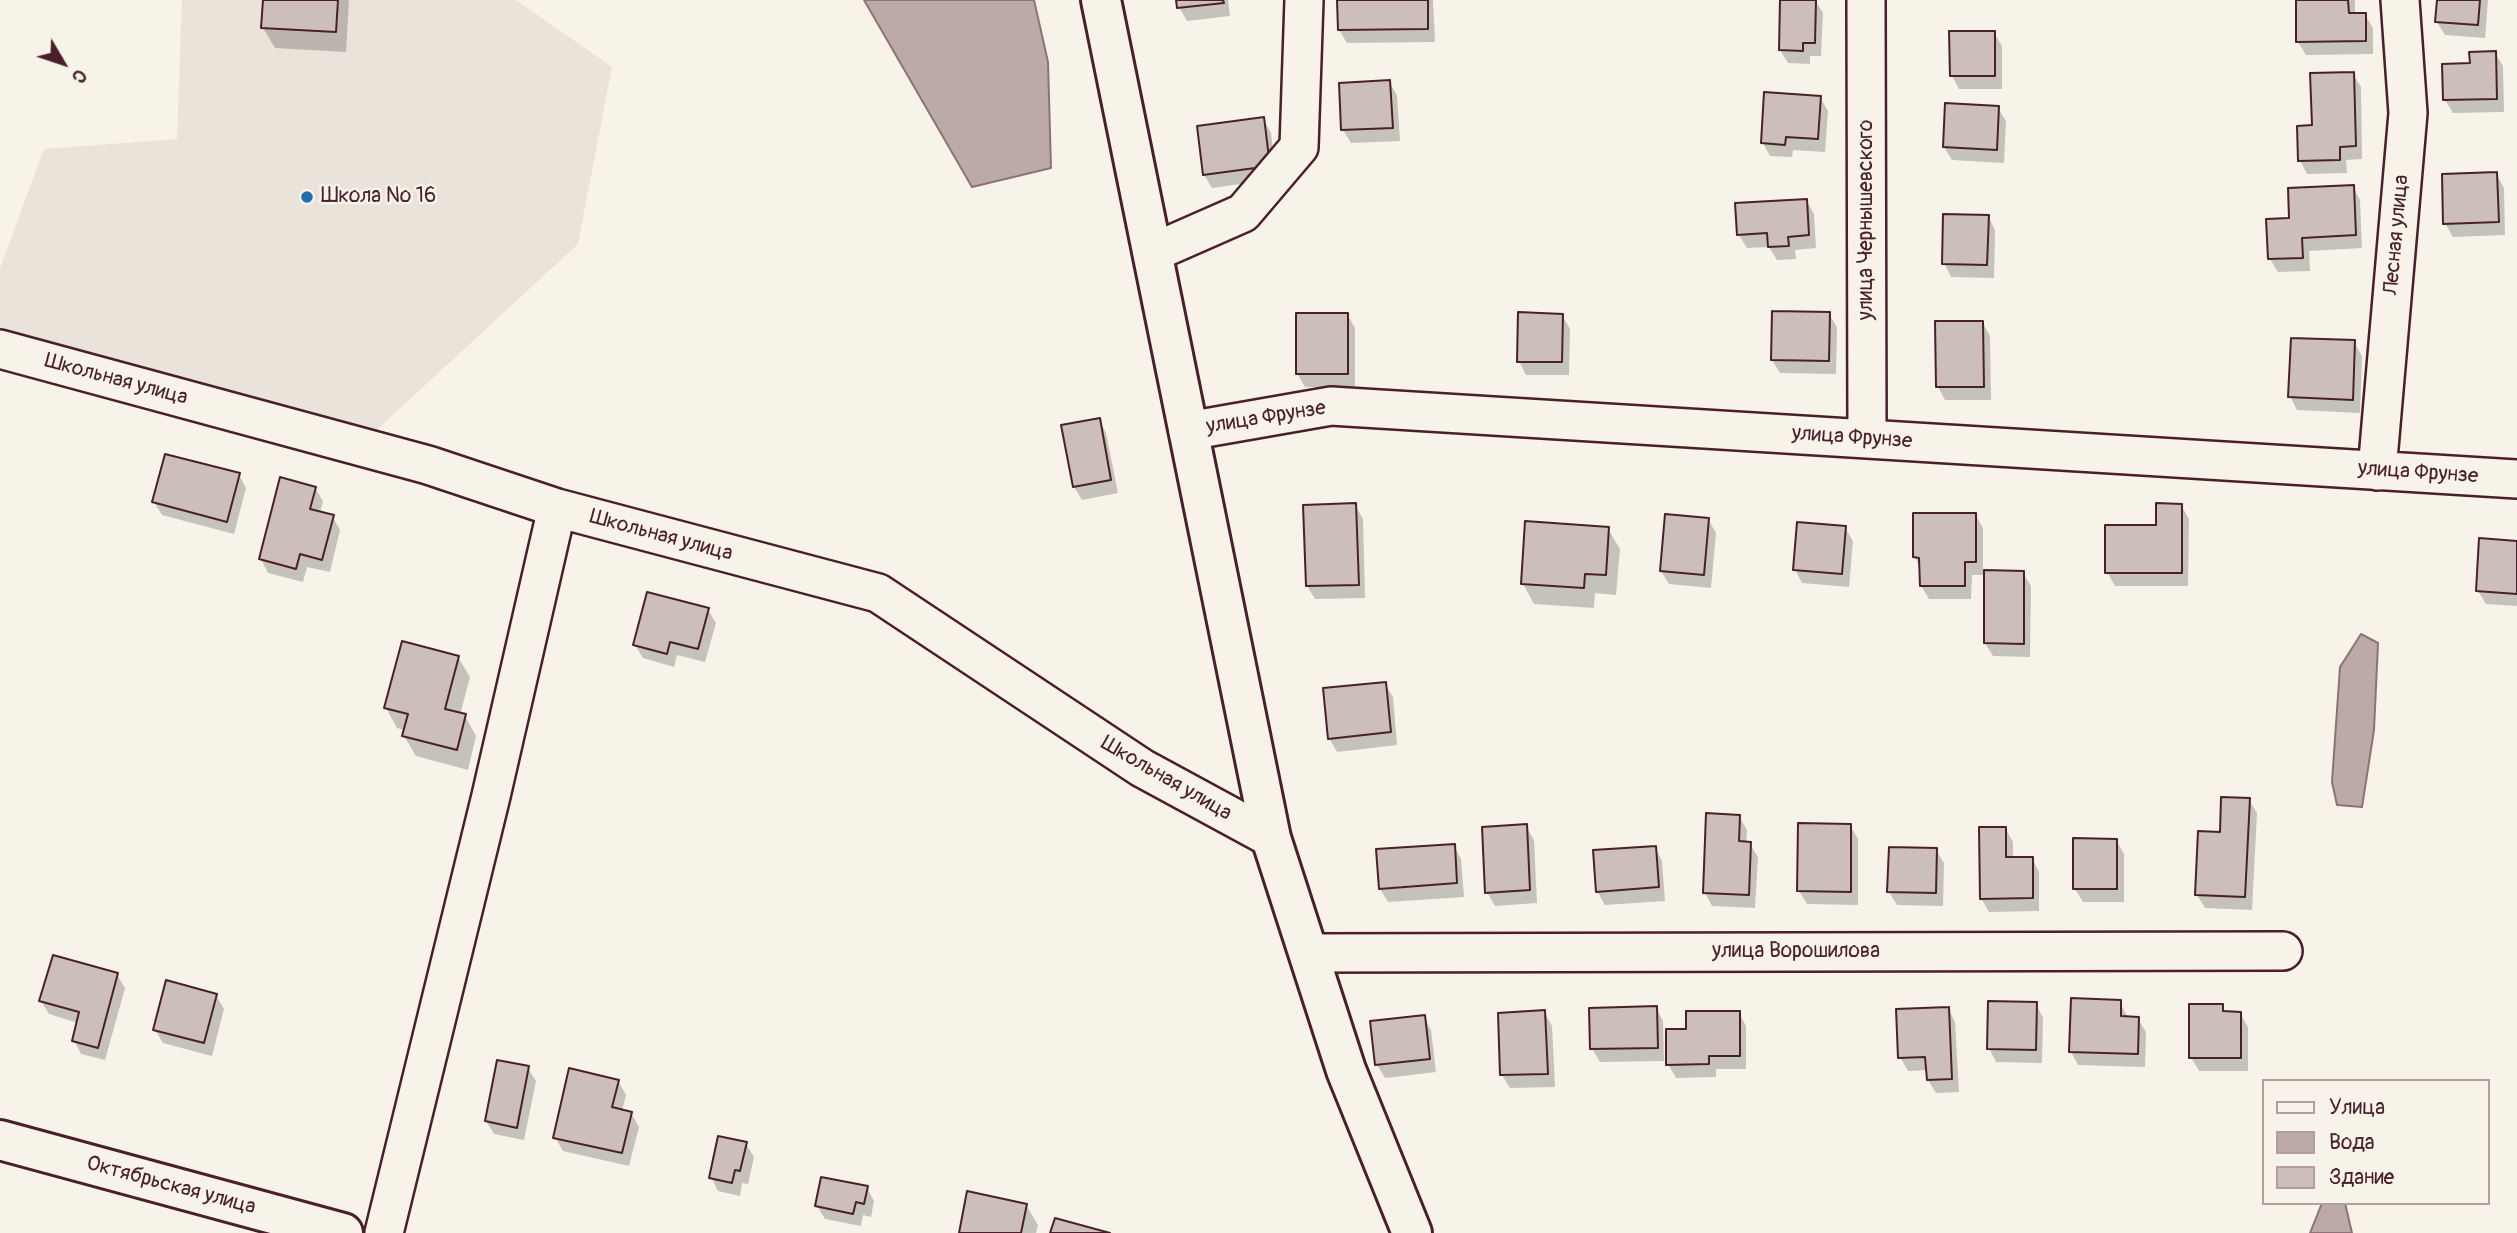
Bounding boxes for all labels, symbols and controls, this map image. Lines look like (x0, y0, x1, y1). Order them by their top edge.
north arrow (28, 28, 98, 98)
text: С (66, 64, 92, 88)
street label: улица Чернышевского (1854, 120, 1880, 320)
street label: Лесная улица (2379, 174, 2415, 296)
place label: Школа № 16 (321, 184, 436, 210)
marker: Школа № 16 (299, 189, 315, 205)
street label: Школьная улица (42, 349, 190, 411)
street label: улица Фрунзе (1204, 396, 1328, 440)
street label: улица Фрунзе (1791, 421, 1913, 455)
street label: улица Фрунзе (2357, 456, 2479, 490)
street label: Школьная улица (587, 505, 735, 567)
street label: Школьная улица (1096, 731, 1236, 827)
street label: улица Ворошилова (1712, 939, 1880, 965)
legend (2262, 1079, 2489, 1205)
text: Улица (2329, 1094, 2385, 1121)
text: Вода (2329, 1129, 2375, 1156)
street label: Октябрьская улица (84, 1151, 258, 1221)
text: Здание (2329, 1164, 2394, 1191)

